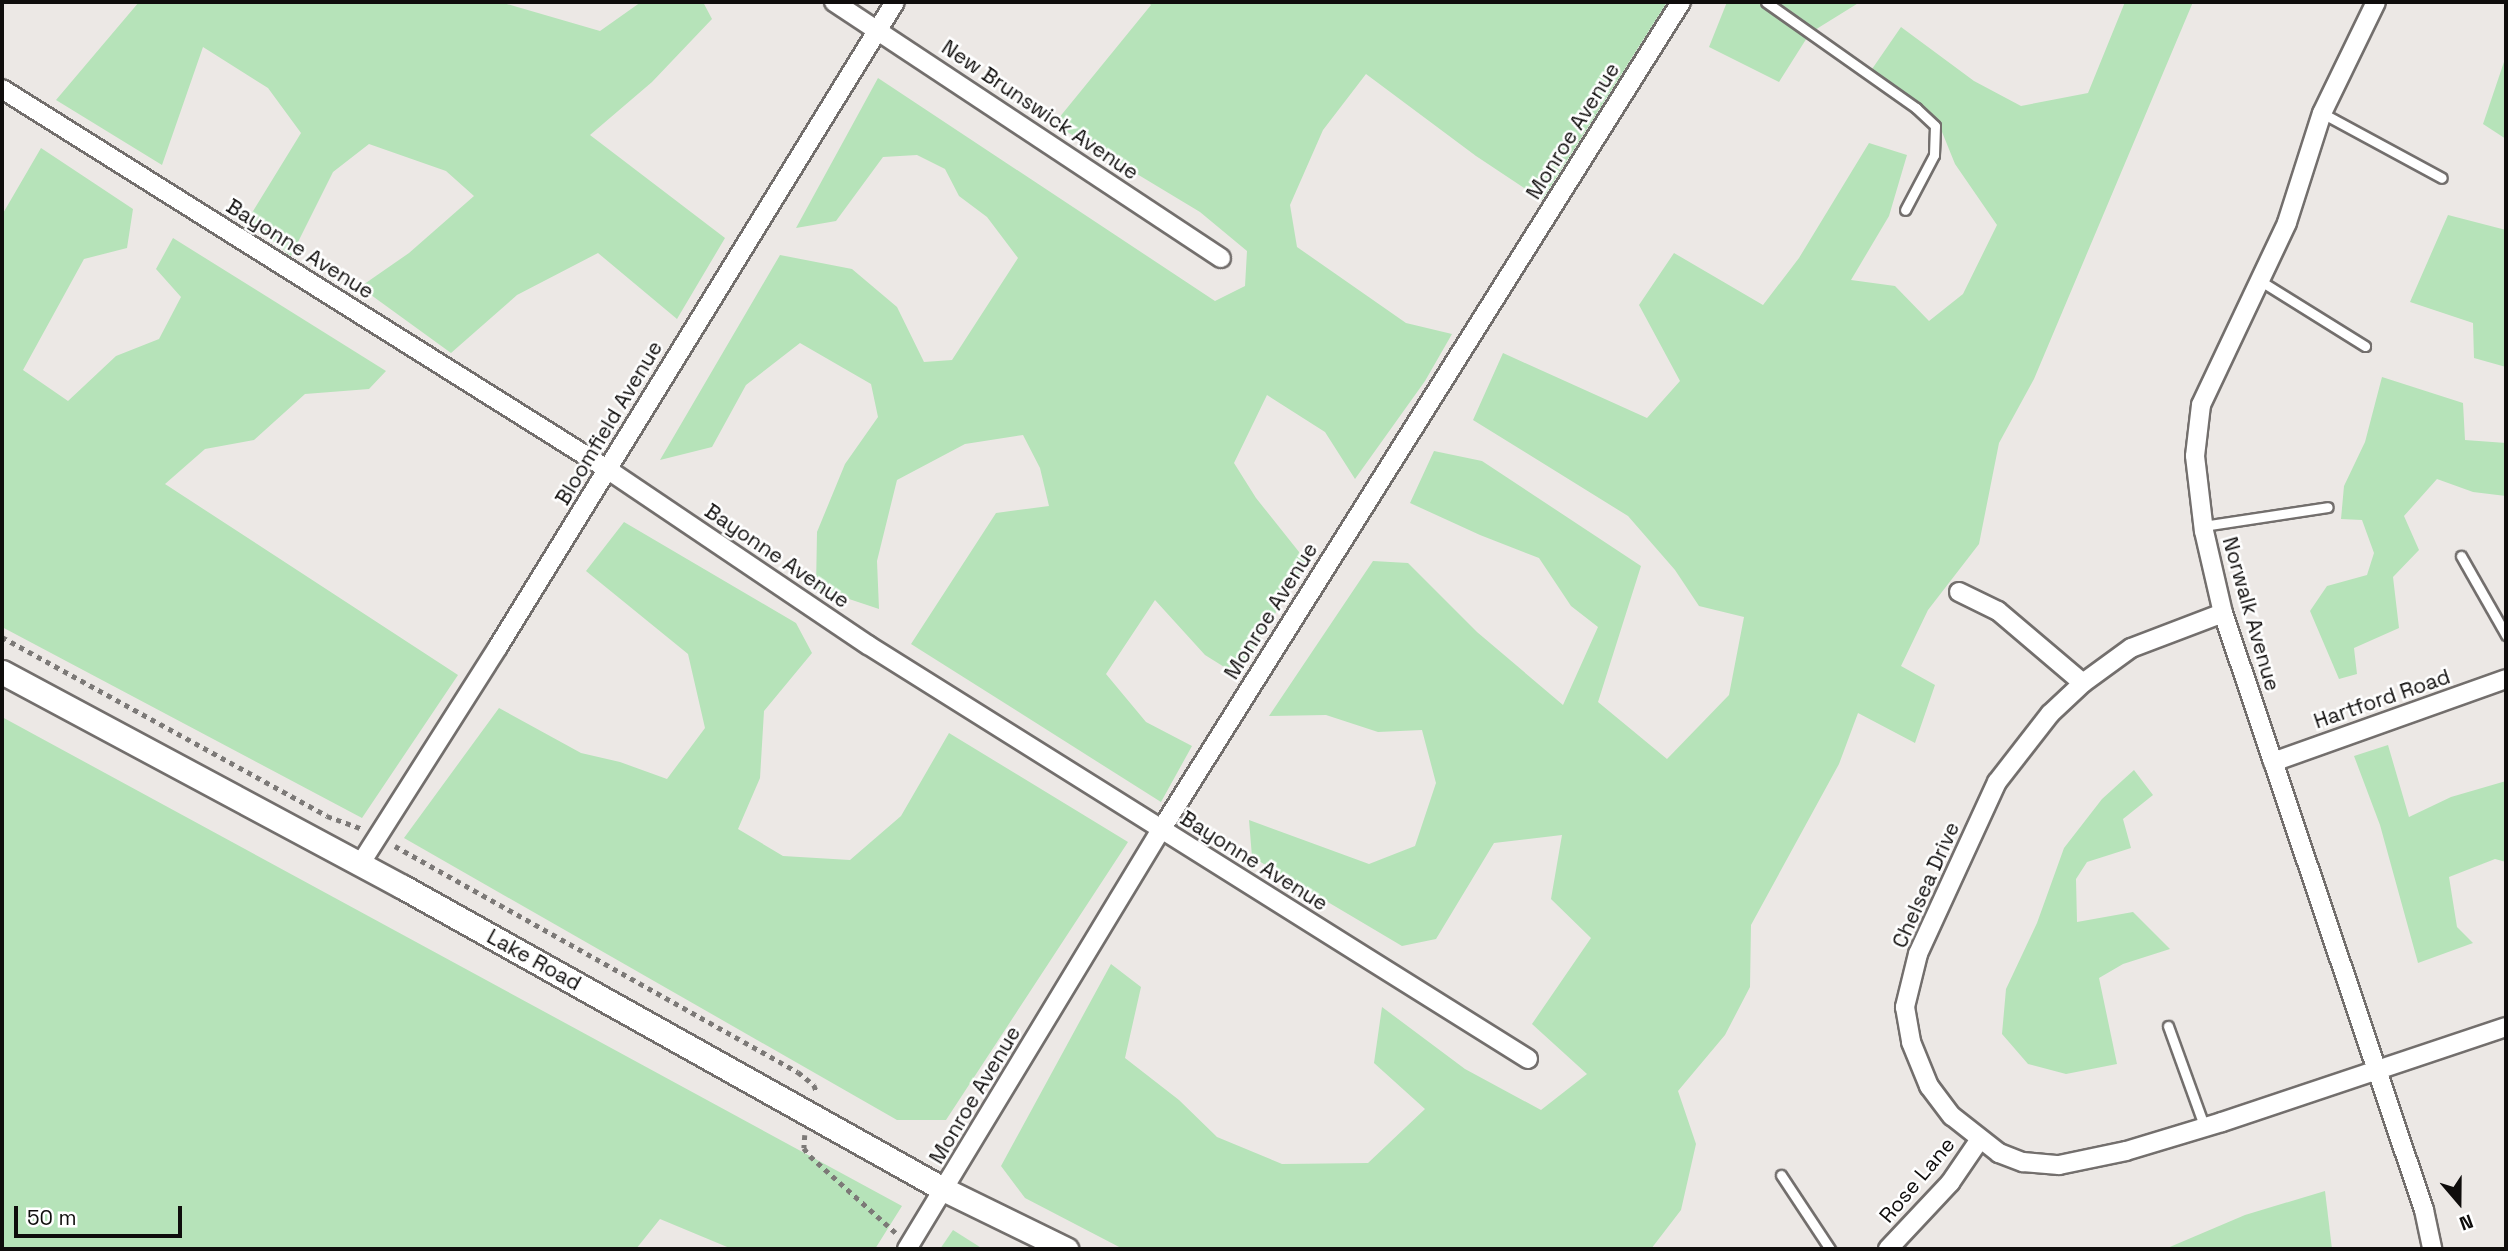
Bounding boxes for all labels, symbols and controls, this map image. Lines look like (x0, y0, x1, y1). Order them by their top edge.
street label: New Brunswick Avenue (937, 35, 1143, 185)
street label: Monroe Avenue (1521, 58, 1625, 204)
street label: Bayonne Avenue (222, 193, 378, 305)
street label: Bloomfield Avenue (550, 336, 668, 510)
street label: Bayonne Avenue (700, 498, 854, 614)
street label: Norwalk Avenue (2217, 534, 2285, 694)
street label: Monroe Avenue (1219, 538, 1323, 684)
street label: Hartford Road (2310, 664, 2454, 734)
street label: Bayonne Avenue (1176, 805, 1332, 917)
street label: Chelsea Drive (1887, 818, 1965, 952)
street label: Lake Road (483, 924, 585, 996)
street label: Monroe Avenue (924, 1021, 1026, 1169)
street label: Rose Lane (1874, 1132, 1960, 1228)
north arrow (2424, 1167, 2494, 1237)
scale bar (18, 1192, 186, 1236)
text: 50 m (27, 1204, 77, 1231)
text: N (2456, 1208, 2477, 1236)

